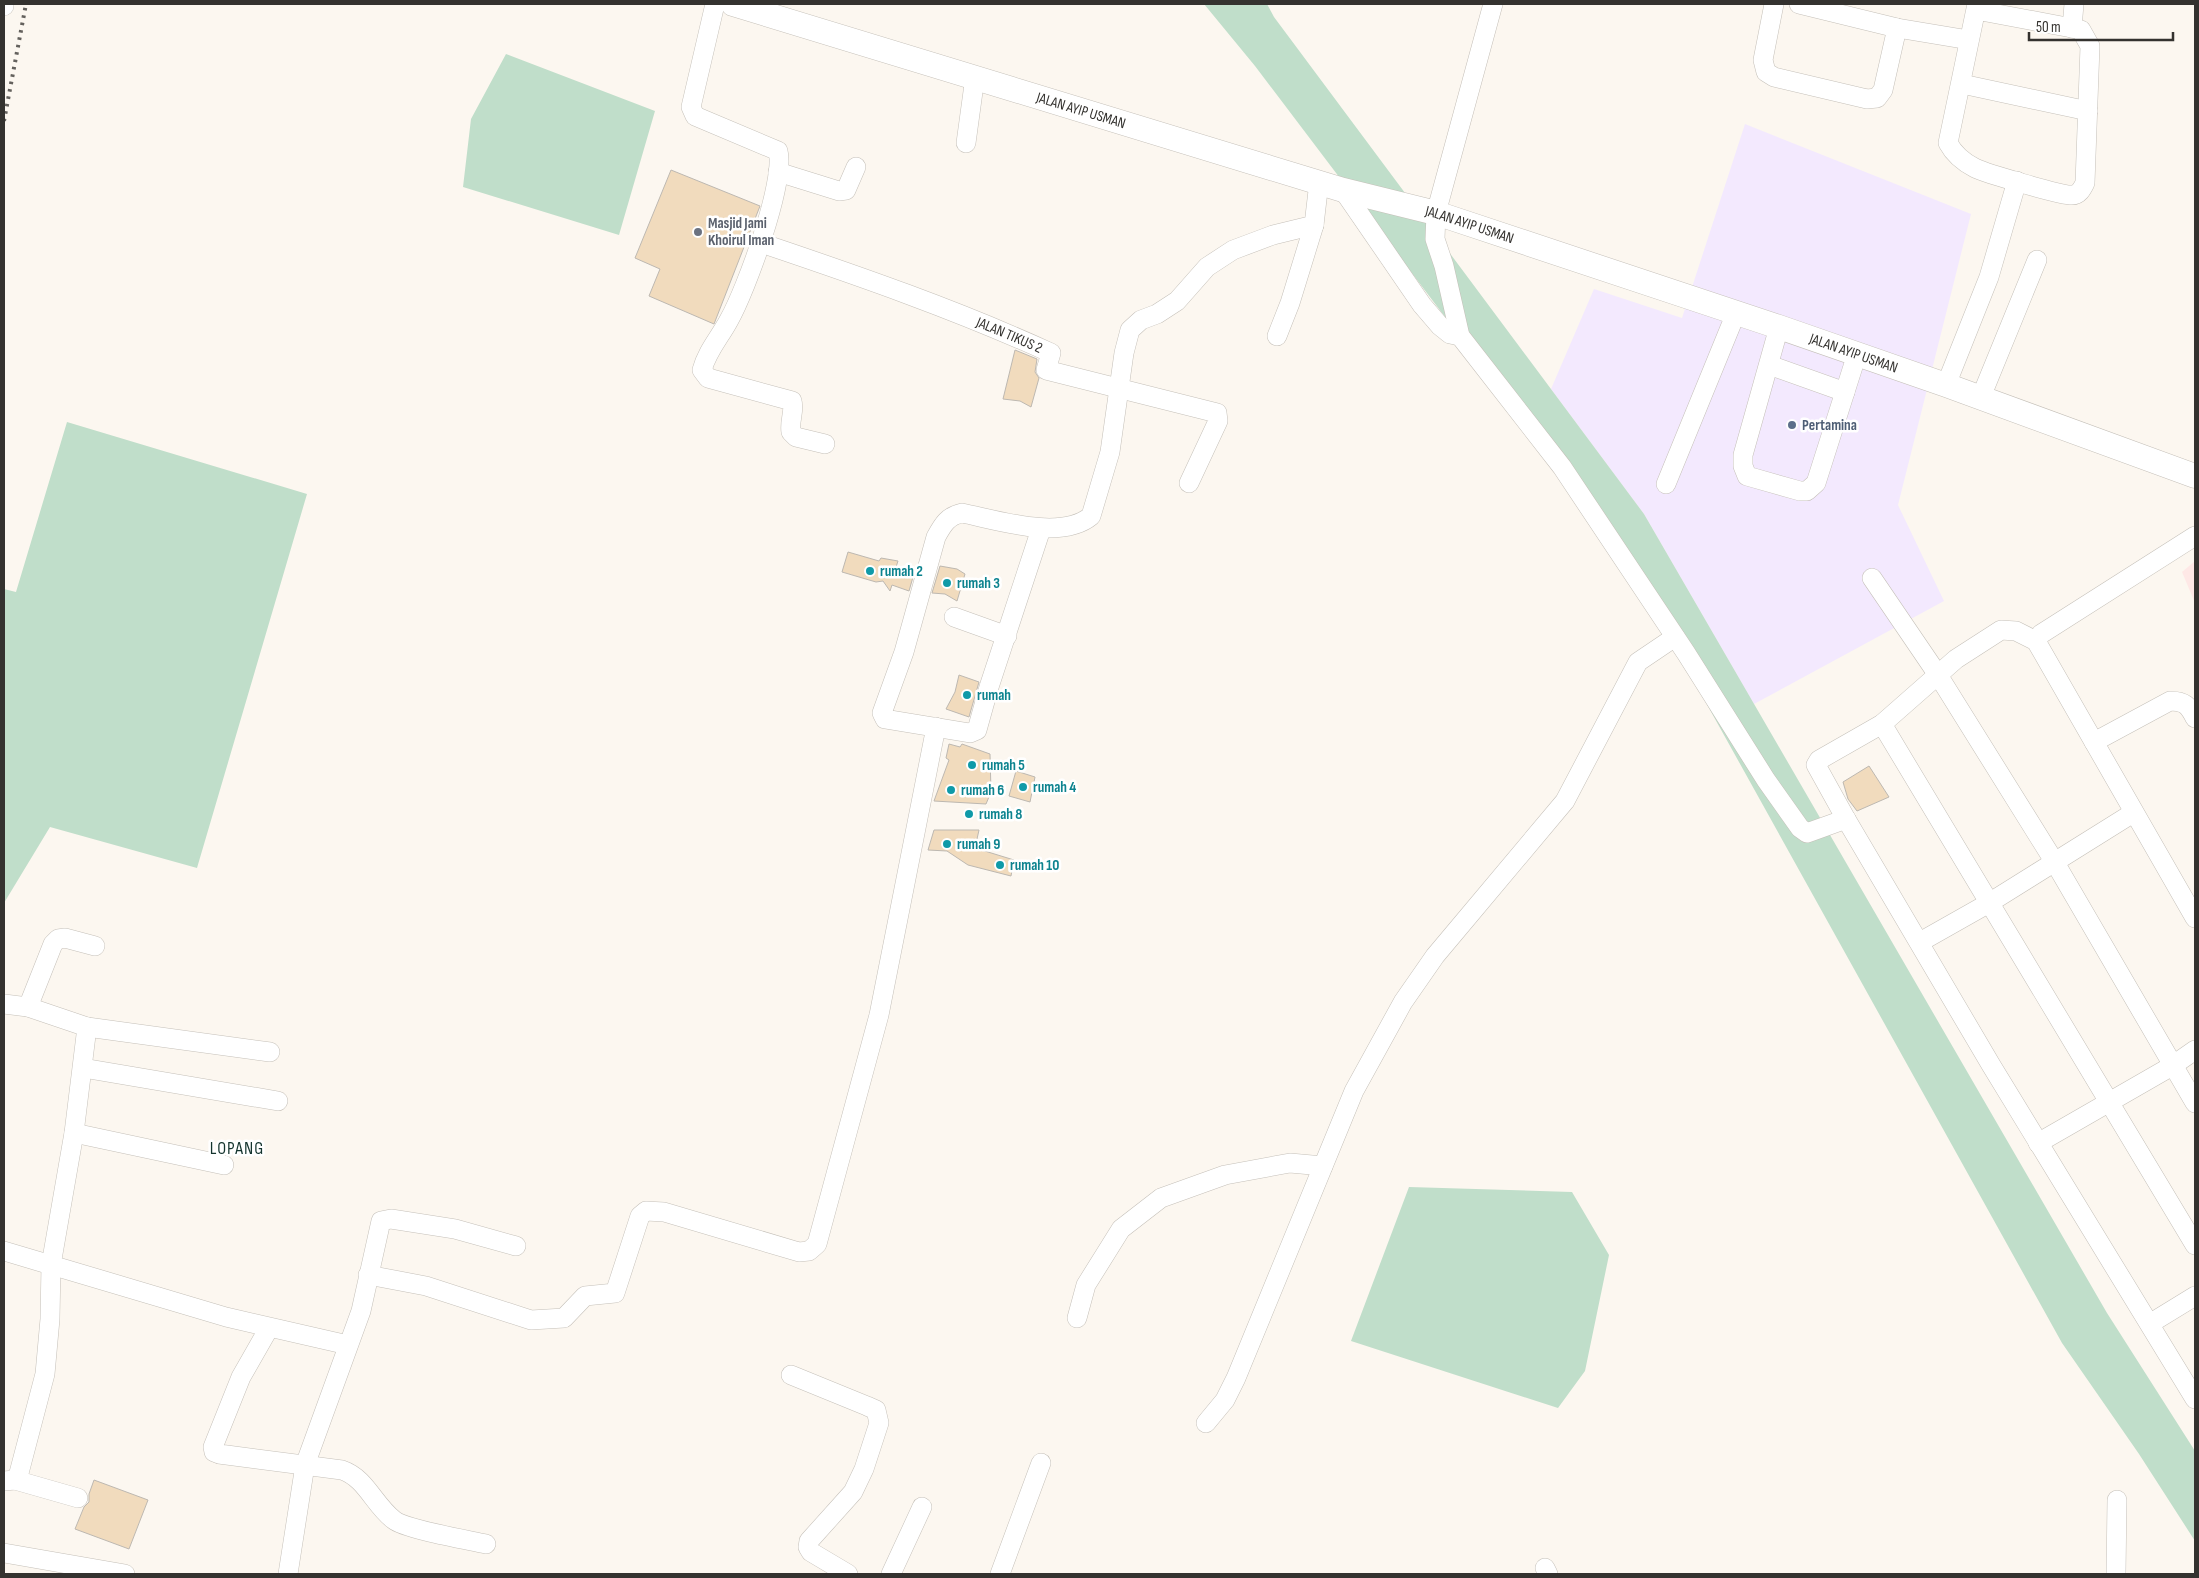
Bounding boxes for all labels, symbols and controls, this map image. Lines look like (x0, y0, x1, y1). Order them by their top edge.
scale bar (2029, 10, 2173, 42)
text: 50 m (2036, 18, 2061, 37)
street label: JALAN AYIP USMAN (1033, 88, 1128, 133)
street label: JALAN AYIP USMAN (1422, 201, 1516, 248)
place label: Masjid Jami Khoirul Iman (708, 214, 774, 250)
marker: Masjid Jami Khoirul Iman (692, 226, 704, 238)
street label: JALAN TIKUS 2 (973, 313, 1045, 358)
street label: JALAN AYIP USMAN (1806, 329, 1900, 378)
place label: Pertamina (1802, 416, 1857, 435)
marker: Pertamina (1786, 419, 1798, 431)
place label: rumah 2 (880, 562, 923, 581)
marker: rumah 2 (864, 565, 876, 577)
place label: rumah 3 (957, 574, 1000, 593)
marker: rumah 3 (941, 577, 953, 589)
place label: rumah (977, 686, 1011, 705)
marker: rumah (961, 689, 973, 701)
place label: rumah 5 (982, 756, 1025, 775)
marker: rumah 5 (966, 759, 978, 771)
place label: rumah 4 (1033, 778, 1076, 797)
place label: rumah 6 (961, 781, 1004, 800)
marker: rumah 4 (1017, 781, 1029, 793)
marker: rumah 6 (945, 784, 957, 796)
place label: rumah 8 (979, 805, 1022, 824)
marker: rumah 8 (963, 808, 975, 820)
place label: rumah 9 (957, 835, 1000, 854)
marker: rumah 9 (941, 838, 953, 850)
place label: rumah 10 (1010, 856, 1059, 875)
marker: rumah 10 (994, 859, 1006, 871)
district label: LOPANG (210, 1138, 264, 1159)

